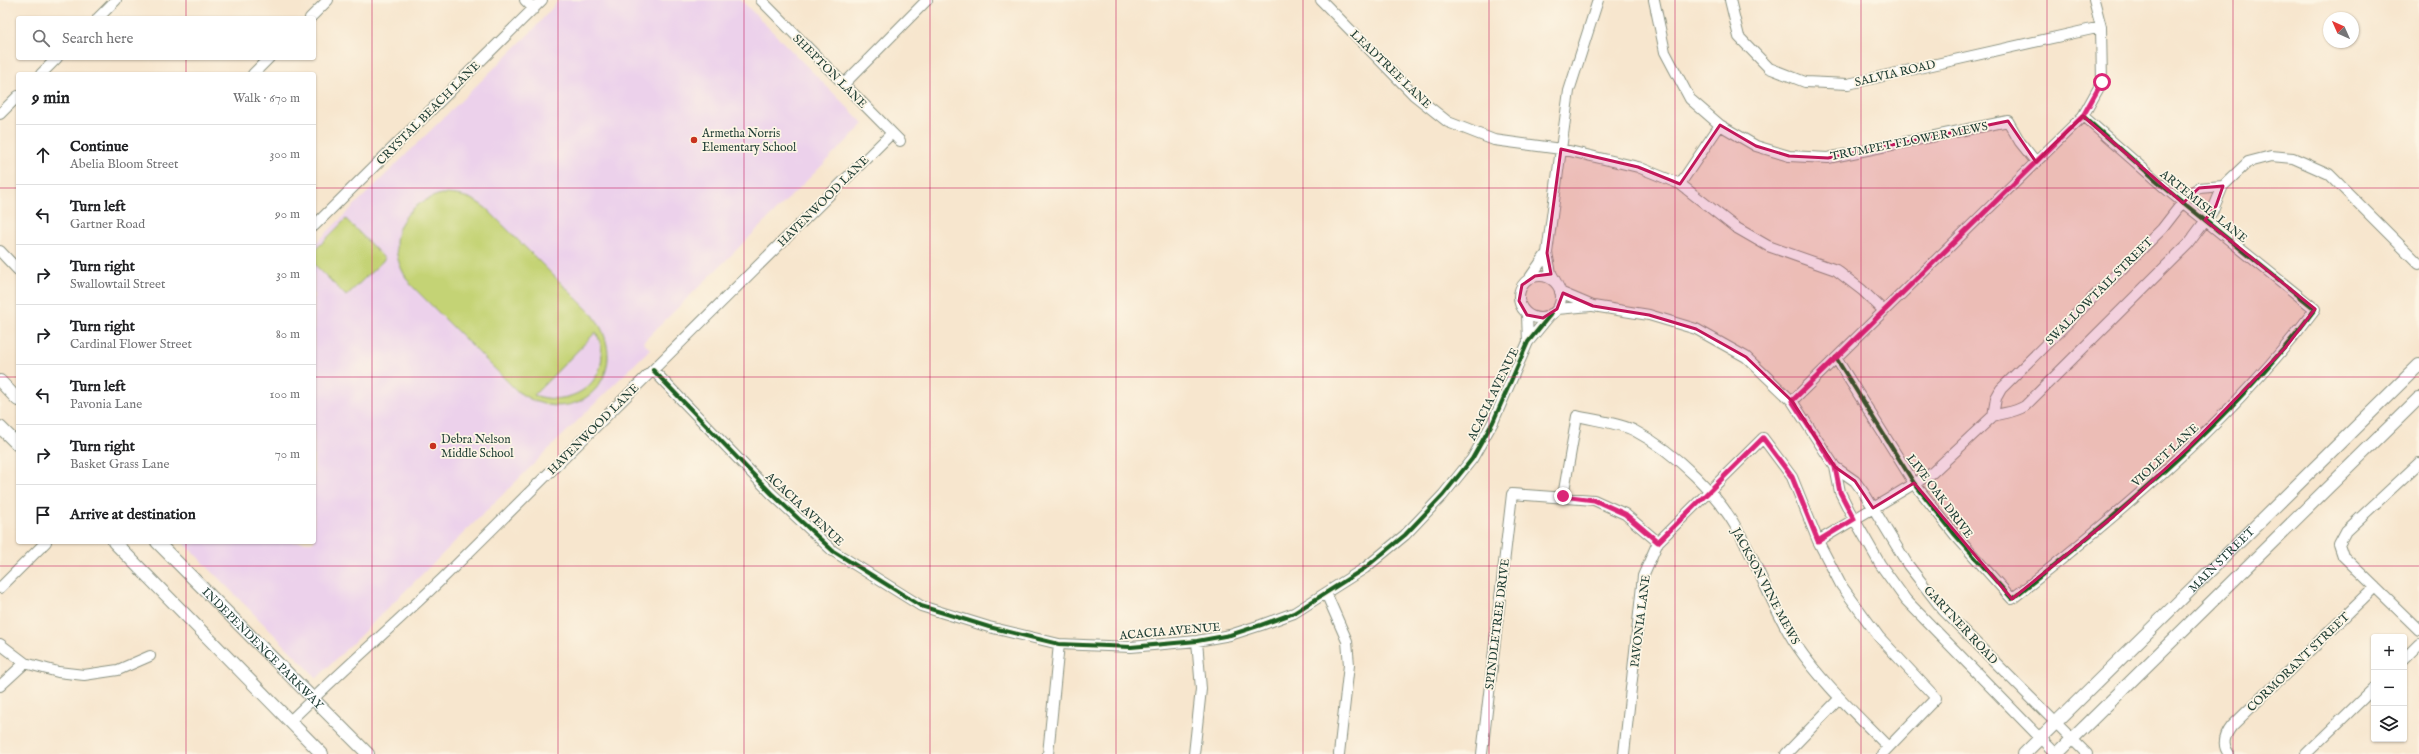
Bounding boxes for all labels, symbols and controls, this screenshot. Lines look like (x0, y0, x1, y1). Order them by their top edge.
north arrow (2323, 12, 2359, 48)
search box (16, 16, 316, 60)
icon: search (30, 27, 52, 49)
street label: LEADTREE LANE (1347, 27, 1434, 112)
text: Search here (62, 29, 133, 48)
street label: SHEPTON LANE (789, 31, 870, 112)
street label: SALVIA ROAD (1853, 57, 1937, 90)
street label: CRYSTAL BEACH LANE (373, 58, 483, 168)
route start (2093, 73, 2111, 91)
text: 9 min (32, 88, 70, 109)
text: Walk · 670 m (233, 90, 300, 107)
street label: TRUMPET FLOWER MEWS (1829, 119, 1989, 164)
place label: Armetha Norris Elementary School (701, 126, 797, 155)
marker: Armetha Norris Elementary School (689, 135, 699, 145)
text: Continue (70, 137, 128, 156)
icon: ahead (32, 144, 54, 166)
text: 300 m (269, 146, 300, 163)
street label: HAVENWOOD LANE (775, 153, 872, 250)
text: Abelia Bloom Street (70, 156, 178, 173)
street label: ARTEMISIA LANE (2156, 166, 2250, 246)
text: Turn left (70, 197, 126, 216)
icon: left (32, 204, 54, 226)
text: 90 m (275, 206, 300, 223)
text: Gartner Road (70, 216, 145, 233)
street label: SWALLOWTAIL STREET (2042, 234, 2156, 348)
text: Turn right (70, 257, 135, 276)
icon: right (32, 264, 54, 286)
text: 30 m (276, 266, 300, 283)
text: Swallowtail Street (70, 276, 165, 293)
text: Turn right (70, 317, 135, 336)
icon: right (32, 324, 54, 346)
text: 80 m (276, 326, 300, 343)
text: Cardinal Flower Street (70, 336, 192, 353)
street label: ACACIA AVENUE (1464, 345, 1522, 444)
text: Turn left (70, 377, 126, 396)
street label: HAVENWOOD LANE (545, 381, 642, 478)
icon: left (32, 384, 54, 406)
text: 100 m (270, 386, 300, 403)
text: Pavonia Lane (70, 396, 142, 413)
street label: VIOLET LANE (2128, 420, 2202, 491)
place label: Debra Nelson Middle School (441, 432, 514, 461)
text: Turn right (70, 437, 135, 456)
marker: Debra Nelson Middle School (428, 441, 438, 451)
icon: right (32, 444, 54, 466)
text: 70 m (275, 446, 300, 463)
street label: LIVE OAK DRIVE (1903, 451, 1976, 541)
text: Basket Grass Lane (70, 456, 169, 473)
street label: ACACIA AVENUE (762, 469, 847, 549)
route end (1554, 487, 1572, 505)
icon: arrive (32, 504, 54, 526)
text: Arrive at destination (70, 505, 196, 524)
street label: JACKSON VINE MEWS (1727, 523, 1803, 648)
street label: MAIN STREET (2185, 524, 2258, 596)
street label: SPINDLETREE DRIVE (1482, 558, 1513, 690)
street label: PAVONIA LANE (1627, 574, 1654, 668)
street label: GARTNER ROAD (1920, 583, 2001, 668)
street label: INDEPENDENCE PARKWAY (199, 585, 327, 713)
street label: CORMORANT STREET (2244, 609, 2353, 715)
street label: ACACIA AVENUE (1118, 620, 1221, 643)
map controls (2371, 634, 2407, 742)
button: + (2371, 634, 2407, 670)
button: − (2371, 670, 2407, 706)
button: layers (2371, 706, 2407, 742)

